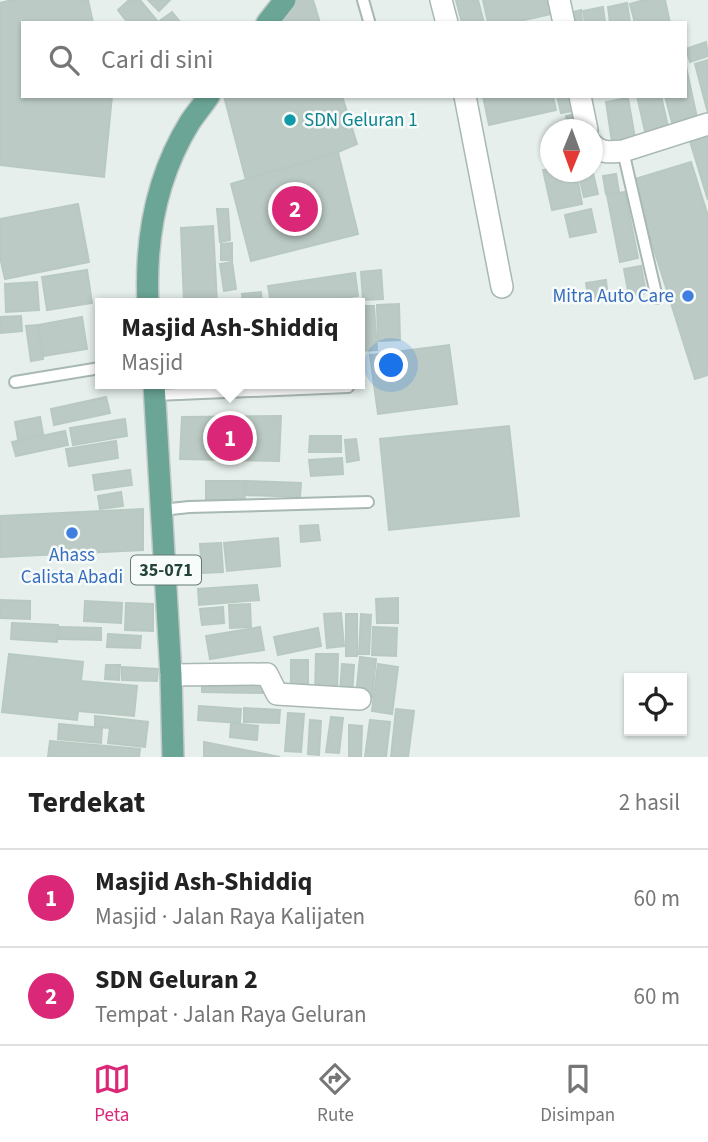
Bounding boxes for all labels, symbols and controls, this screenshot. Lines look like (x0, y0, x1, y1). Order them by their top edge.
search box (21, 21, 687, 98)
icon: search (45, 41, 83, 79)
text: Cari di sini (101, 41, 214, 78)
place label: SDN Geluran 1 (304, 107, 418, 134)
marker: SDN Geluran 1 (282, 112, 298, 128)
north arrow (540, 119, 603, 182)
pin: 2 (272, 183, 318, 235)
place label: Mitra Auto Care (553, 283, 674, 310)
marker: Mitra Auto Care (680, 288, 696, 304)
popup (95, 298, 365, 389)
text: Masjid Ash-Shiddiq (121, 309, 339, 346)
text: Masjid (121, 346, 183, 379)
your location (374, 348, 408, 382)
pin: 1 (207, 412, 253, 464)
marker: Ahass Calista Abadi (64, 525, 80, 541)
place label: Ahass Calista Abadi (21, 542, 123, 591)
road number: 35-071 (131, 556, 201, 584)
map controls (624, 673, 687, 736)
button: locate (624, 673, 687, 736)
text: Terdekat (28, 781, 145, 824)
text: 2 hasil (619, 786, 680, 819)
text: Masjid Ash-Shiddiq (95, 863, 312, 900)
text: 1 (45, 882, 57, 915)
text: 60 m (633, 882, 680, 915)
text: Masjid · Jalan Raya Kalijaten (95, 900, 365, 933)
text: SDN Geluran 2 (95, 961, 258, 998)
text: 2 (45, 980, 57, 1013)
text: 60 m (633, 980, 680, 1013)
text: Tempat · Jalan Raya Geluran (95, 998, 367, 1031)
tab: Peta (93, 1060, 131, 1129)
tab: Rute (316, 1060, 354, 1129)
tab: Disimpan (540, 1060, 615, 1129)

